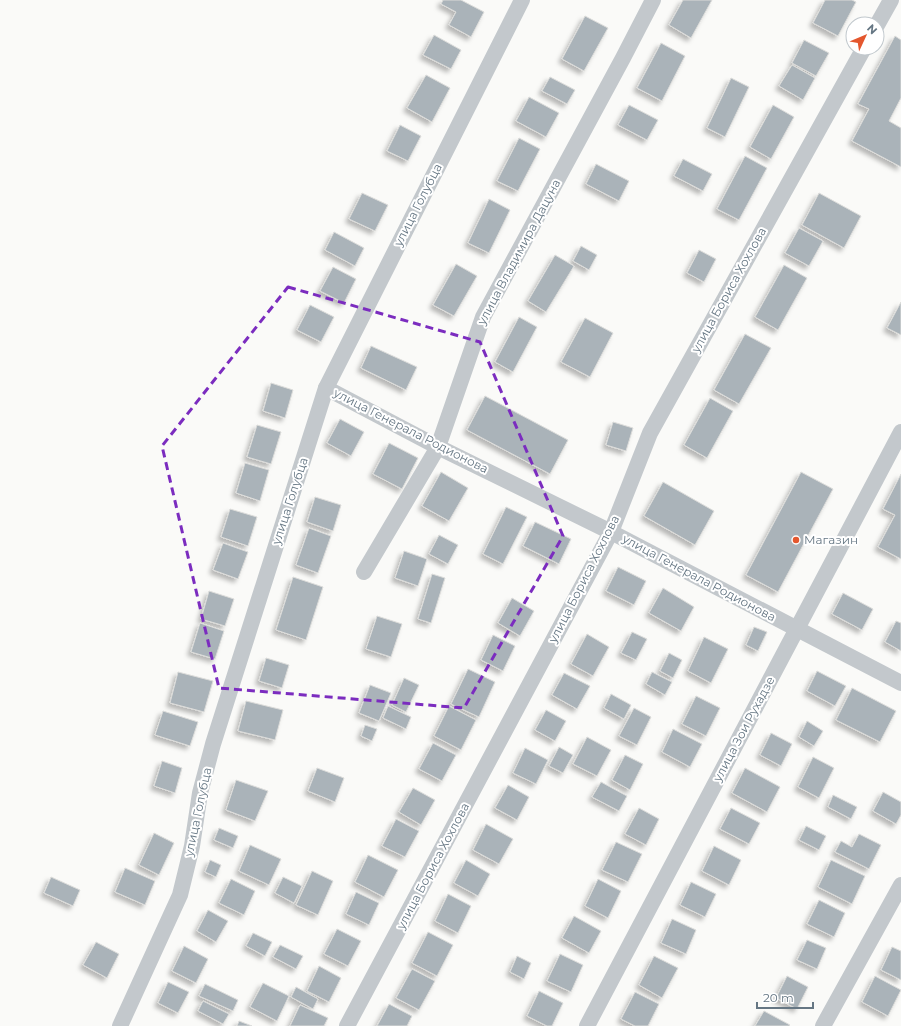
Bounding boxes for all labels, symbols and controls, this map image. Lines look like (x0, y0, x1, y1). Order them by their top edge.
north arrow (845, 16, 885, 56)
text: N (864, 21, 880, 37)
street label: улица Голубца (390, 161, 445, 250)
street label: улица Владимира Дацуна (473, 176, 563, 328)
street label: улица Бориса Хохлова (687, 224, 769, 356)
street label: улица Генерала Родионова (330, 384, 491, 476)
street label: улица Голубца (268, 455, 311, 547)
street label: улица Бориса Хохлова (544, 513, 622, 646)
street label: улица Генерала Родионова (619, 530, 778, 624)
place label: Магазин (804, 532, 858, 547)
marker: Магазин (791, 535, 801, 545)
street label: улица Зои Рухадзе (709, 674, 778, 785)
street label: улица Голубца (181, 766, 214, 859)
street label: улица Бориса Хохлова (392, 800, 472, 932)
scale bar (757, 984, 813, 1010)
text: 20 m (763, 990, 794, 1005)

